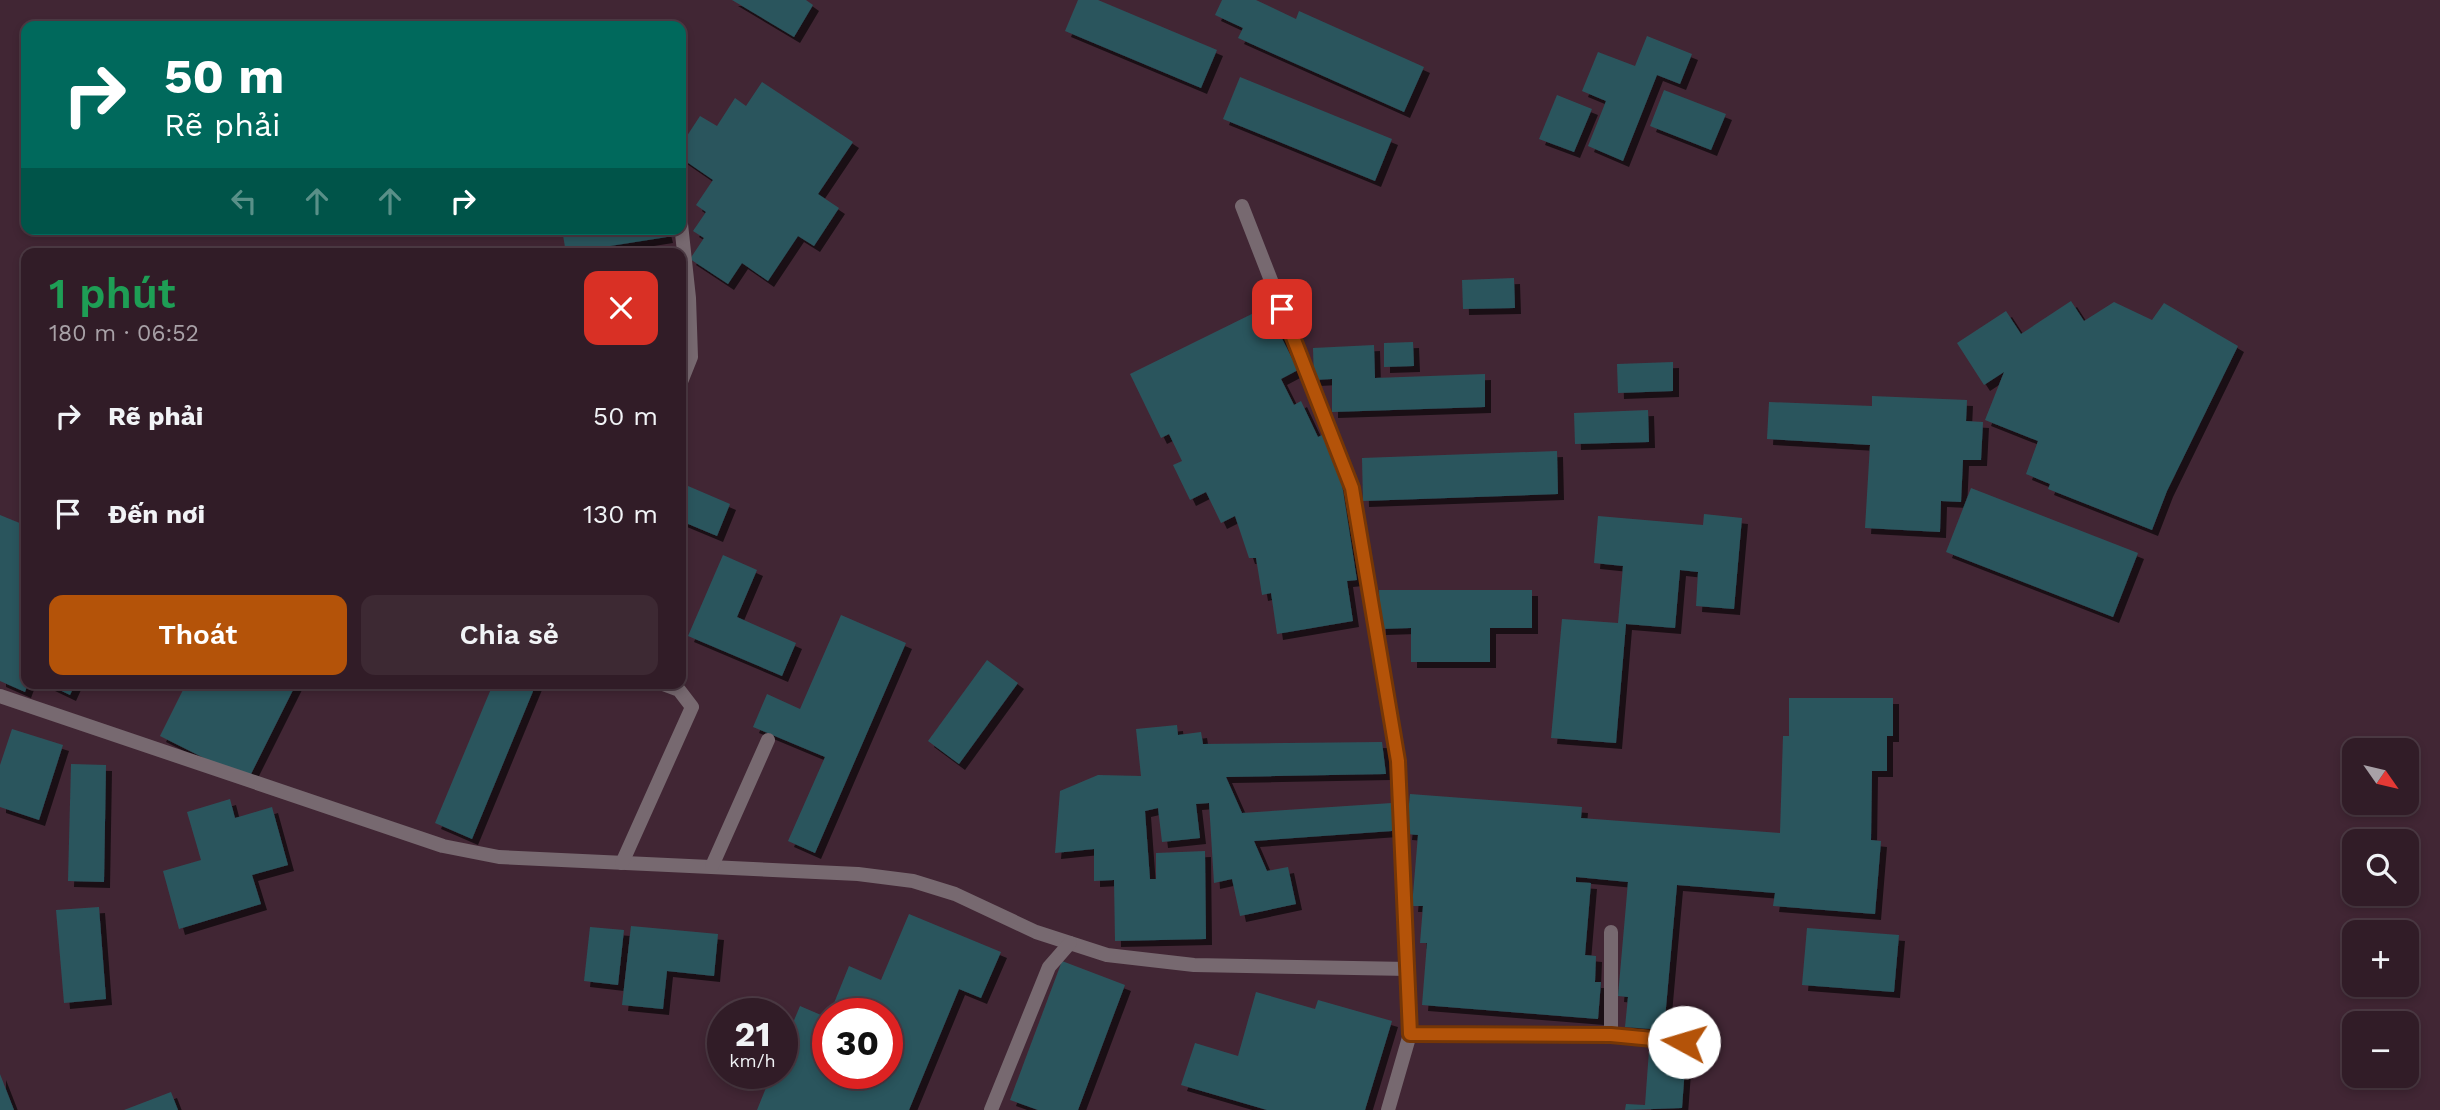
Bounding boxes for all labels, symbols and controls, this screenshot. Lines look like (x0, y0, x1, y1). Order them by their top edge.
text: 50 m (164, 47, 284, 105)
icon: right (49, 49, 140, 140)
text: Rẽ phải (164, 106, 281, 144)
icon: left (225, 182, 263, 220)
icon: ahead (298, 182, 336, 220)
icon: ahead (371, 182, 409, 220)
icon: right (444, 182, 482, 220)
text: 1 phút (49, 269, 176, 318)
button: close (584, 271, 658, 345)
pin (1252, 279, 1312, 339)
icon: arrive (1263, 290, 1301, 328)
text: 180 m · 06:52 (49, 320, 199, 347)
icon: right (49, 397, 87, 435)
text: Rẽ phải (108, 401, 203, 431)
text: 50 m (593, 401, 658, 431)
icon: arrive (49, 495, 87, 533)
text: Đến nơi (108, 499, 205, 529)
text: 130 m (583, 499, 658, 529)
button: Thoát (49, 595, 347, 675)
button: Chia sẻ (361, 595, 658, 675)
north arrow (2342, 738, 2418, 816)
map controls (2342, 738, 2419, 1088)
button: search (2342, 829, 2419, 906)
button: + (2342, 920, 2419, 997)
speed limit sign: 30 (812, 998, 903, 1089)
position arrow (1647, 1005, 1721, 1079)
button: − (2342, 1011, 2419, 1088)
text: 21 (735, 1013, 770, 1055)
text: km/h (729, 1050, 776, 1071)

